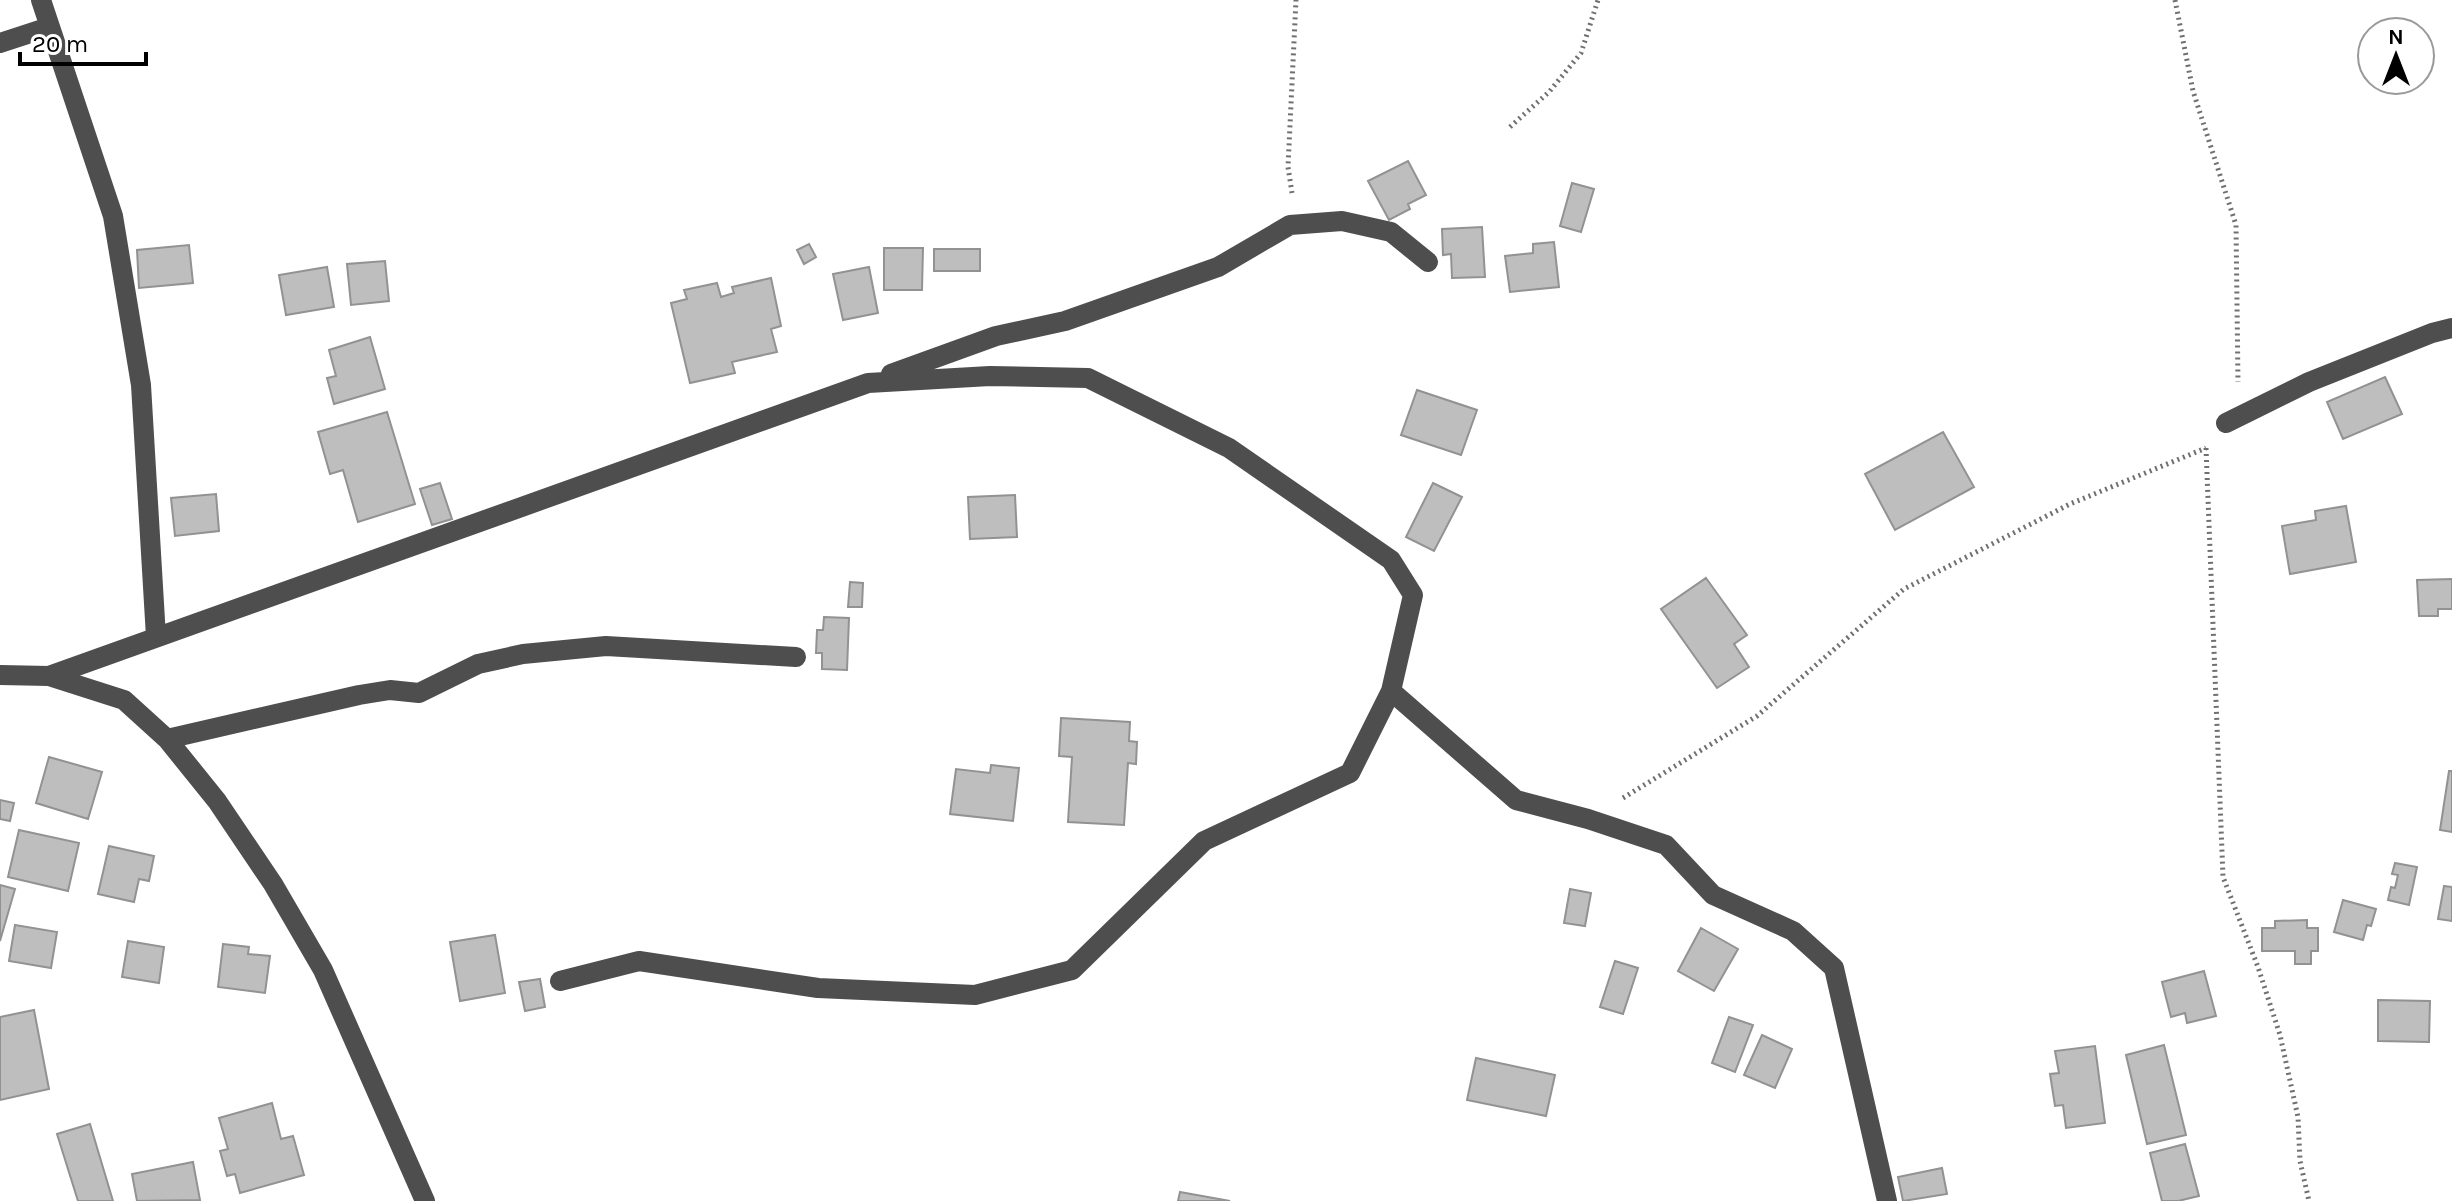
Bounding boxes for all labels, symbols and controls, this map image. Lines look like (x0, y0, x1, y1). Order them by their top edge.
scale bar (20, 16, 146, 66)
north arrow (2356, 16, 2436, 96)
text: N (2388, 24, 2404, 50)
text: 20 m (32, 30, 88, 58)

